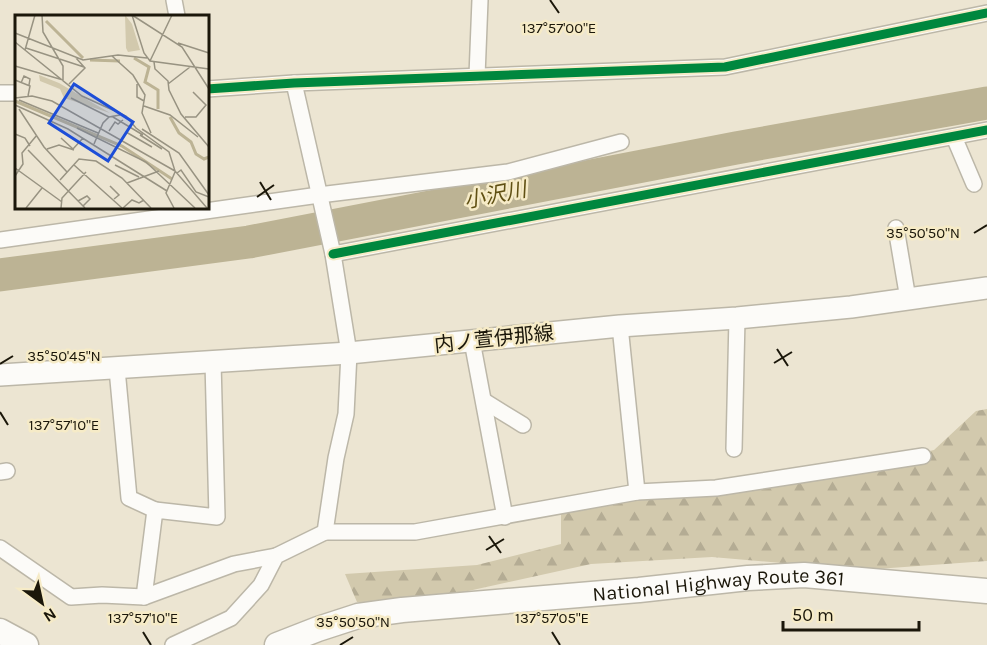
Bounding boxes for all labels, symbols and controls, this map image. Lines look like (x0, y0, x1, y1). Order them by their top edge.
inset map (15, 15, 208, 208)
text: 137°57'00"E (522, 19, 596, 37)
water label: 小沢川 (462, 177, 530, 213)
text: 35°50'50"N (886, 224, 960, 242)
street label: 内ノ萱伊那線 (433, 321, 555, 357)
text: 35°50'45"N (27, 347, 101, 365)
text: 137°57'10"E (29, 416, 99, 434)
street label: National Highway Route 361 (592, 563, 845, 605)
north arrow (12, 573, 72, 633)
scale bar (783, 594, 920, 632)
text: N (40, 604, 60, 626)
text: 50 m (792, 604, 834, 626)
text: 137°57'10"E (108, 609, 178, 627)
text: 137°57'05"E (515, 609, 589, 627)
text: 35°50'50"N (316, 613, 390, 631)

